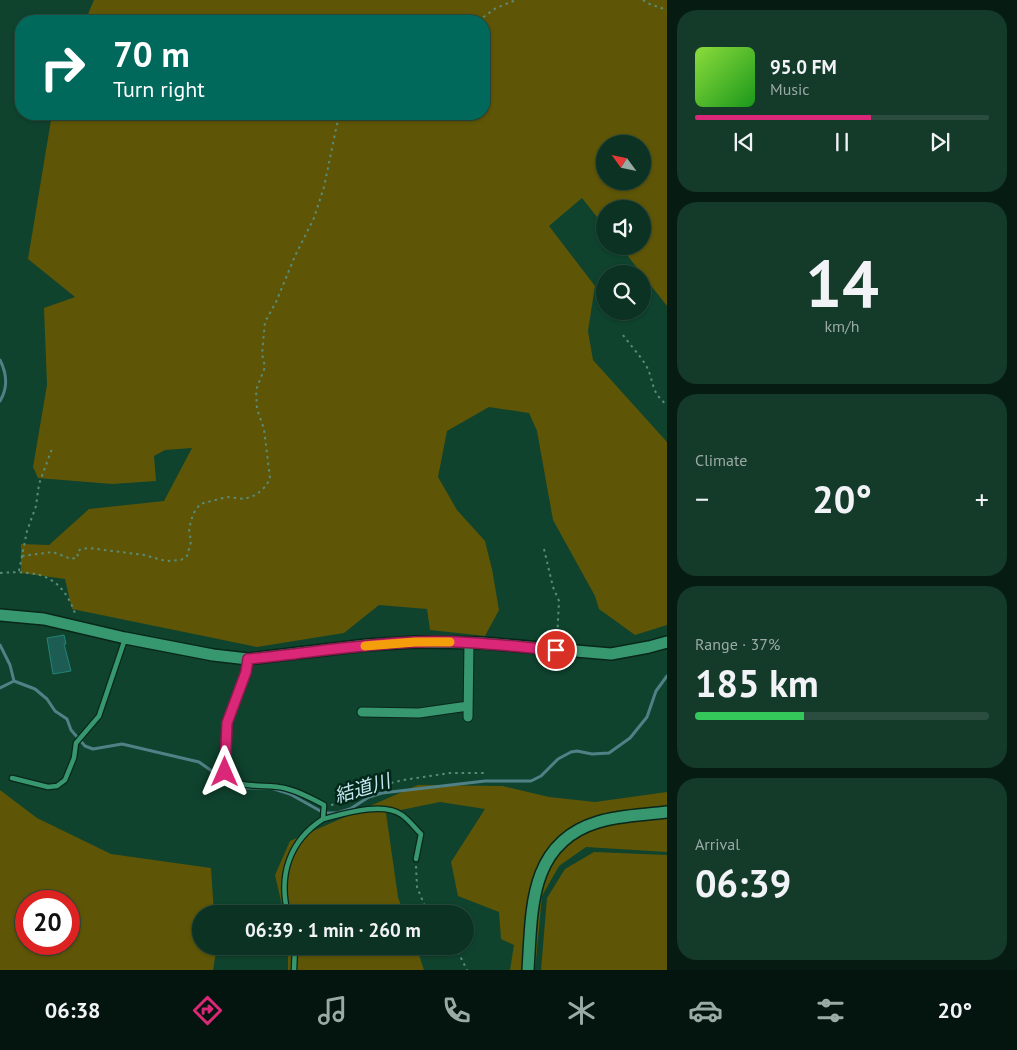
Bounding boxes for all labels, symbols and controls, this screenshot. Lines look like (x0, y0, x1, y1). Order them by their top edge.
text: 70 m (113, 31, 190, 77)
icon: right (30, 35, 95, 100)
text: 95.0 FM (770, 55, 837, 79)
text: Turn right (113, 75, 205, 103)
text: Music (770, 79, 810, 99)
icon: previous (730, 128, 758, 156)
icon: pause (828, 128, 856, 156)
icon: next (926, 128, 954, 156)
north arrow (596, 135, 651, 190)
map controls (596, 135, 651, 320)
button: sound (596, 200, 651, 255)
text: 14 (805, 241, 879, 325)
button: search (596, 265, 651, 320)
text: km/h (824, 316, 860, 336)
text: Climate (695, 450, 747, 470)
text: 20° (812, 474, 872, 523)
text: − (695, 480, 709, 517)
text: + (975, 480, 989, 517)
pin (535, 629, 577, 671)
text: Range · 37% (695, 634, 780, 654)
icon: arrive (542, 636, 570, 664)
text: 185 km (695, 658, 819, 707)
position arrow (198, 745, 250, 797)
water label: 結道川 (331, 768, 395, 808)
text: Arrival (695, 834, 740, 854)
text: 06:39 (695, 858, 791, 907)
speed limit sign: 20 (15, 890, 80, 955)
text: 06:39 · 1 min · 260 m (245, 918, 421, 942)
icon: directions (190, 993, 225, 1028)
icon: music (315, 993, 350, 1028)
icon: phone (439, 993, 474, 1028)
icon: climate (564, 993, 599, 1028)
icon: car (688, 993, 723, 1028)
icon: filters (813, 993, 848, 1028)
text: 06:38 (45, 996, 101, 1024)
text: 20° (938, 996, 972, 1024)

